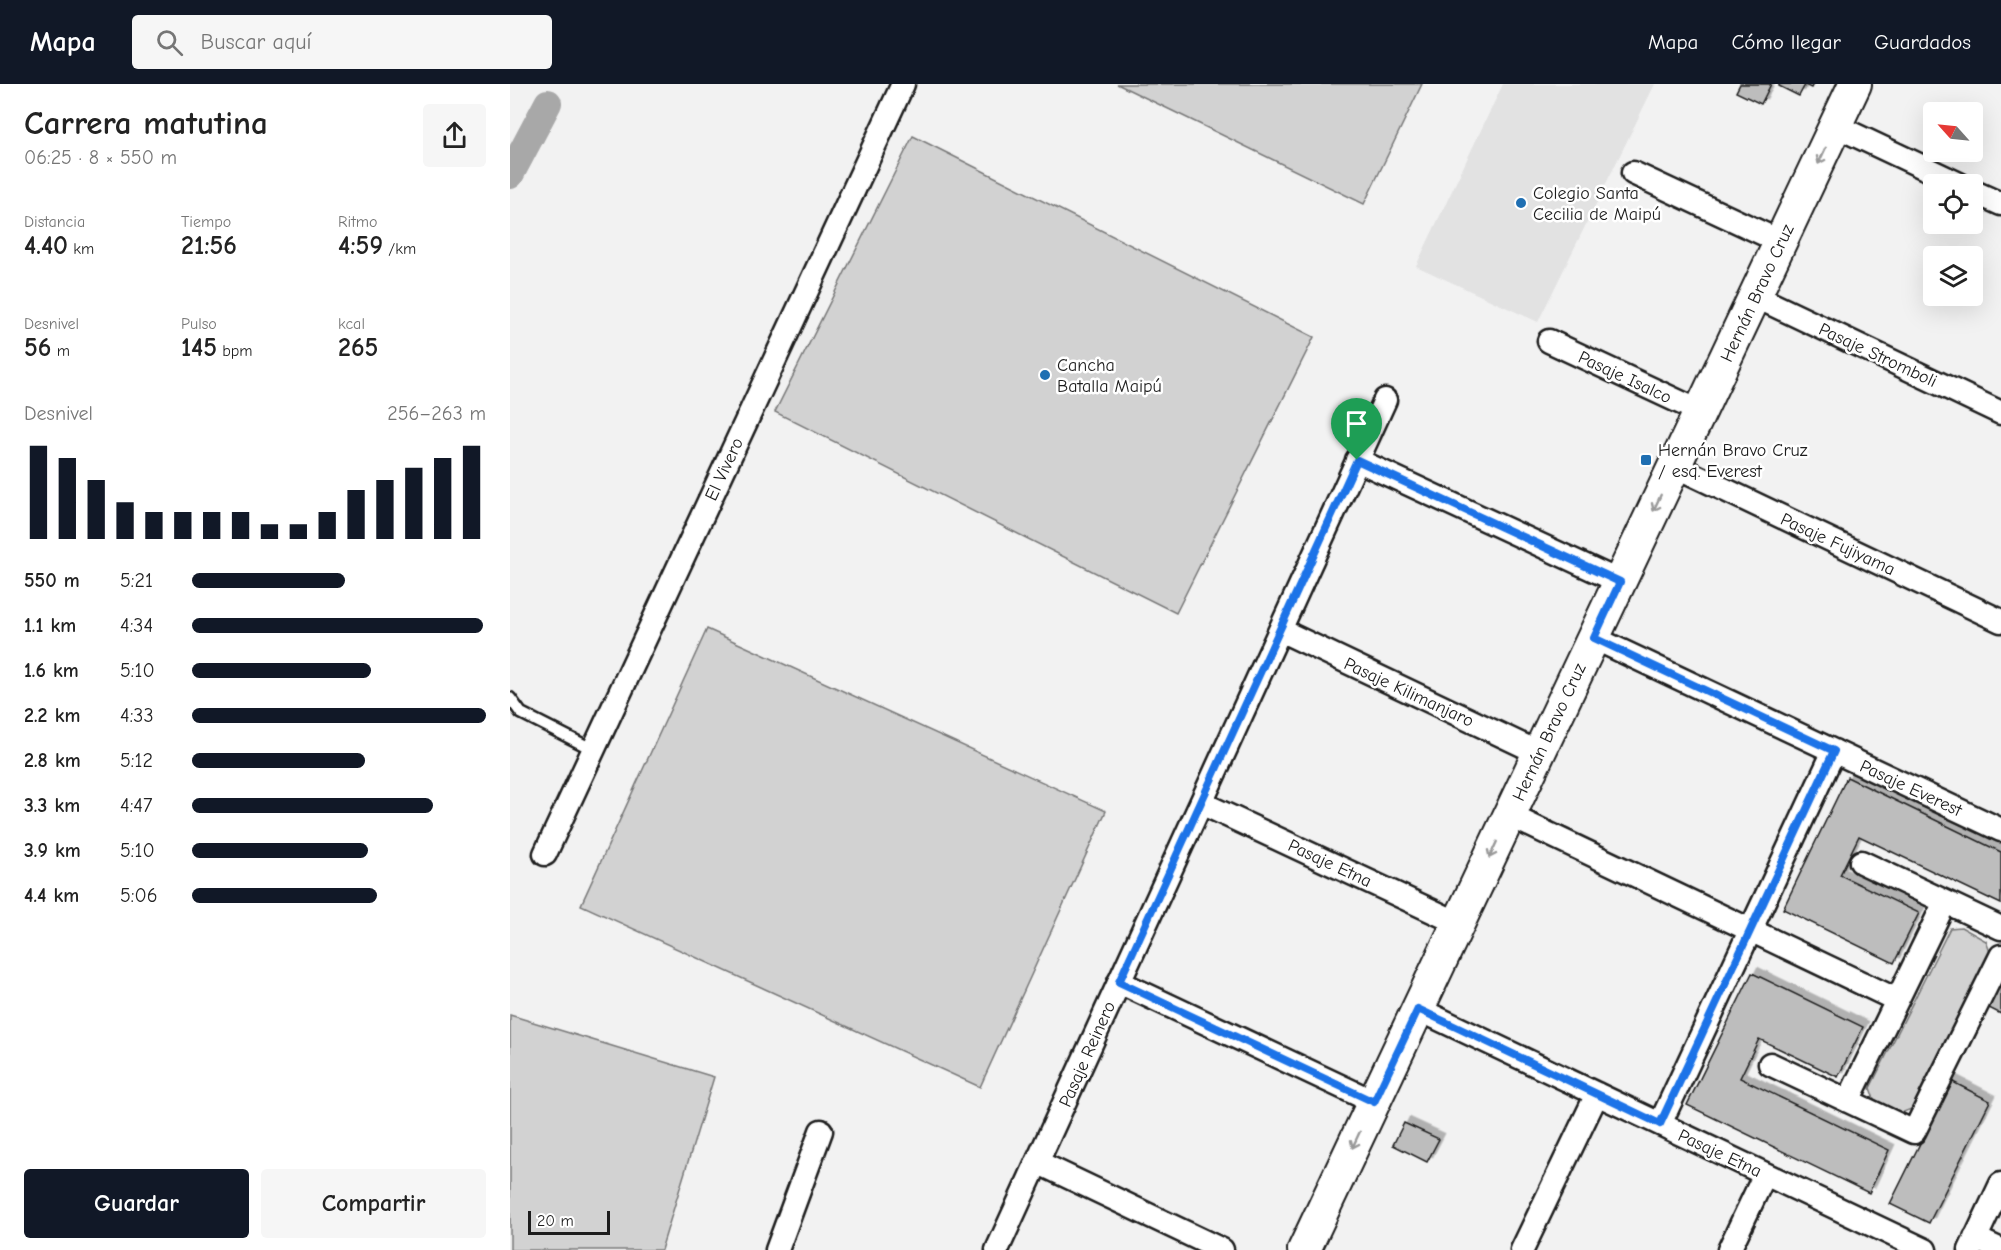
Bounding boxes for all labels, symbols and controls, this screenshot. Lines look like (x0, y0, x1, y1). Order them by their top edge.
search box (132, 15, 552, 69)
text: Mapa (30, 26, 96, 58)
icon: search (153, 26, 186, 59)
text: Buscar aquí (201, 29, 312, 55)
text: Mapa (1648, 30, 1698, 54)
text: Cómo llegar (1731, 30, 1841, 54)
text: Guardados (1874, 30, 1971, 54)
north arrow (1923, 102, 1983, 162)
map controls (1923, 102, 1983, 306)
text: Carrera matutina (24, 104, 268, 142)
button: share (423, 104, 486, 167)
text: 06:25 · 8 × 550 m (24, 146, 177, 169)
one-way arrow (1815, 147, 1827, 165)
button: locate (1923, 174, 1983, 234)
place label: Colegio Santa Cecilia de Maipú (1533, 183, 1661, 225)
marker: Colegio Santa Cecilia de Maipú (1514, 196, 1528, 210)
text: Distancia (24, 213, 85, 231)
text: Tiempo (181, 213, 231, 231)
text: Ritmo (338, 213, 377, 231)
street label: Hernán Bravo Cruz (1716, 221, 1799, 365)
text: 4.40 (24, 231, 68, 261)
text: 21:56 (181, 231, 237, 261)
text: 4:59 (338, 231, 383, 261)
text: km (68, 240, 94, 258)
text: /km (383, 240, 416, 258)
button: layers (1923, 246, 1983, 306)
text: Desnivel (24, 315, 79, 333)
text: Pulso (181, 315, 217, 333)
text: kcal (338, 315, 365, 333)
street label: Pasaje Stromboli (1815, 319, 1940, 392)
text: 56 (24, 333, 51, 363)
text: 145 (181, 333, 217, 363)
text: 265 (338, 333, 378, 363)
text: m (51, 342, 70, 360)
text: bpm (217, 342, 253, 360)
street label: Pasaje Isalco (1575, 347, 1675, 408)
place label: Cancha Batalla Maipú (1057, 355, 1162, 397)
marker: Cancha Batalla Maipú (1038, 368, 1052, 382)
pin (1331, 398, 1382, 460)
text: Desnivel (24, 402, 93, 425)
text: 256–263 m (387, 402, 486, 425)
icon: arrive (1340, 407, 1373, 440)
street label: El Vivero (701, 434, 748, 504)
place label: Hernán Bravo Cruz / esq. Everest (1658, 440, 1808, 482)
marker: Hernán Bravo Cruz / esq. Everest (1639, 453, 1653, 467)
one-way arrow (1651, 494, 1663, 512)
street label: Pasaje Fujiyama (1777, 509, 1898, 580)
text: 550 m (24, 569, 80, 592)
text: 5:21 (120, 569, 153, 592)
text: 1.1 km (24, 614, 76, 637)
text: 4:34 (120, 614, 153, 637)
street label: Pasaje Kilimanjaro (1341, 653, 1477, 732)
text: 1.6 km (24, 659, 79, 682)
text: 5:10 (120, 659, 155, 682)
street label: Hernán Bravo Cruz (1508, 660, 1591, 804)
text: 2.2 km (24, 704, 80, 727)
text: 4:33 (120, 704, 154, 727)
text: 2.8 km (24, 749, 81, 772)
text: 5:12 (120, 749, 153, 772)
street label: Pasaje Everest (1856, 756, 1966, 822)
text: 3.3 km (24, 794, 80, 817)
text: 4:47 (120, 794, 152, 817)
street label: Pasaje Etna (1285, 835, 1375, 892)
text: 3.9 km (24, 839, 81, 862)
text: 5:10 (120, 839, 155, 862)
one-way arrow (1486, 841, 1498, 859)
text: 4.4 km (24, 884, 79, 907)
text: 5:06 (120, 884, 157, 907)
street label: Pasaje Reinero (1055, 998, 1120, 1110)
street label: Pasaje Etna (1675, 1125, 1765, 1182)
one-way arrow (1349, 1131, 1361, 1149)
button: Guardar (24, 1169, 249, 1238)
button: Compartir (261, 1169, 486, 1238)
scale bar (528, 1208, 610, 1236)
text: 20 m (537, 1212, 574, 1230)

